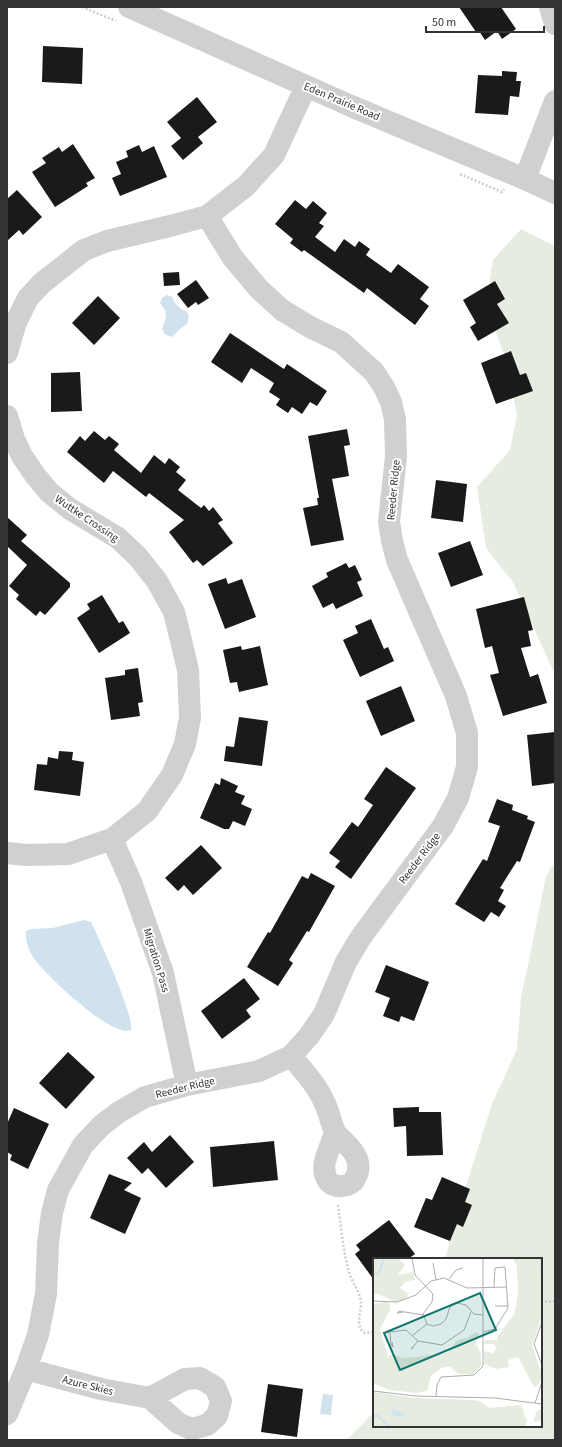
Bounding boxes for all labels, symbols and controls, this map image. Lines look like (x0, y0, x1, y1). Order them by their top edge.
scale bar (426, 8, 544, 34)
text: 50 m (432, 14, 456, 31)
street label: Eden Prairie Road (301, 79, 382, 124)
street label: Reeder Ridge (383, 459, 404, 521)
street label: Wuttke Crossing (52, 491, 122, 546)
street label: Reeder Ridge (395, 829, 444, 887)
street label: Migration Pass (140, 926, 174, 994)
street label: Reeder Ridge (154, 1073, 217, 1102)
inset map (373, 1258, 542, 1427)
street label: Azure Skies (61, 1372, 115, 1399)

